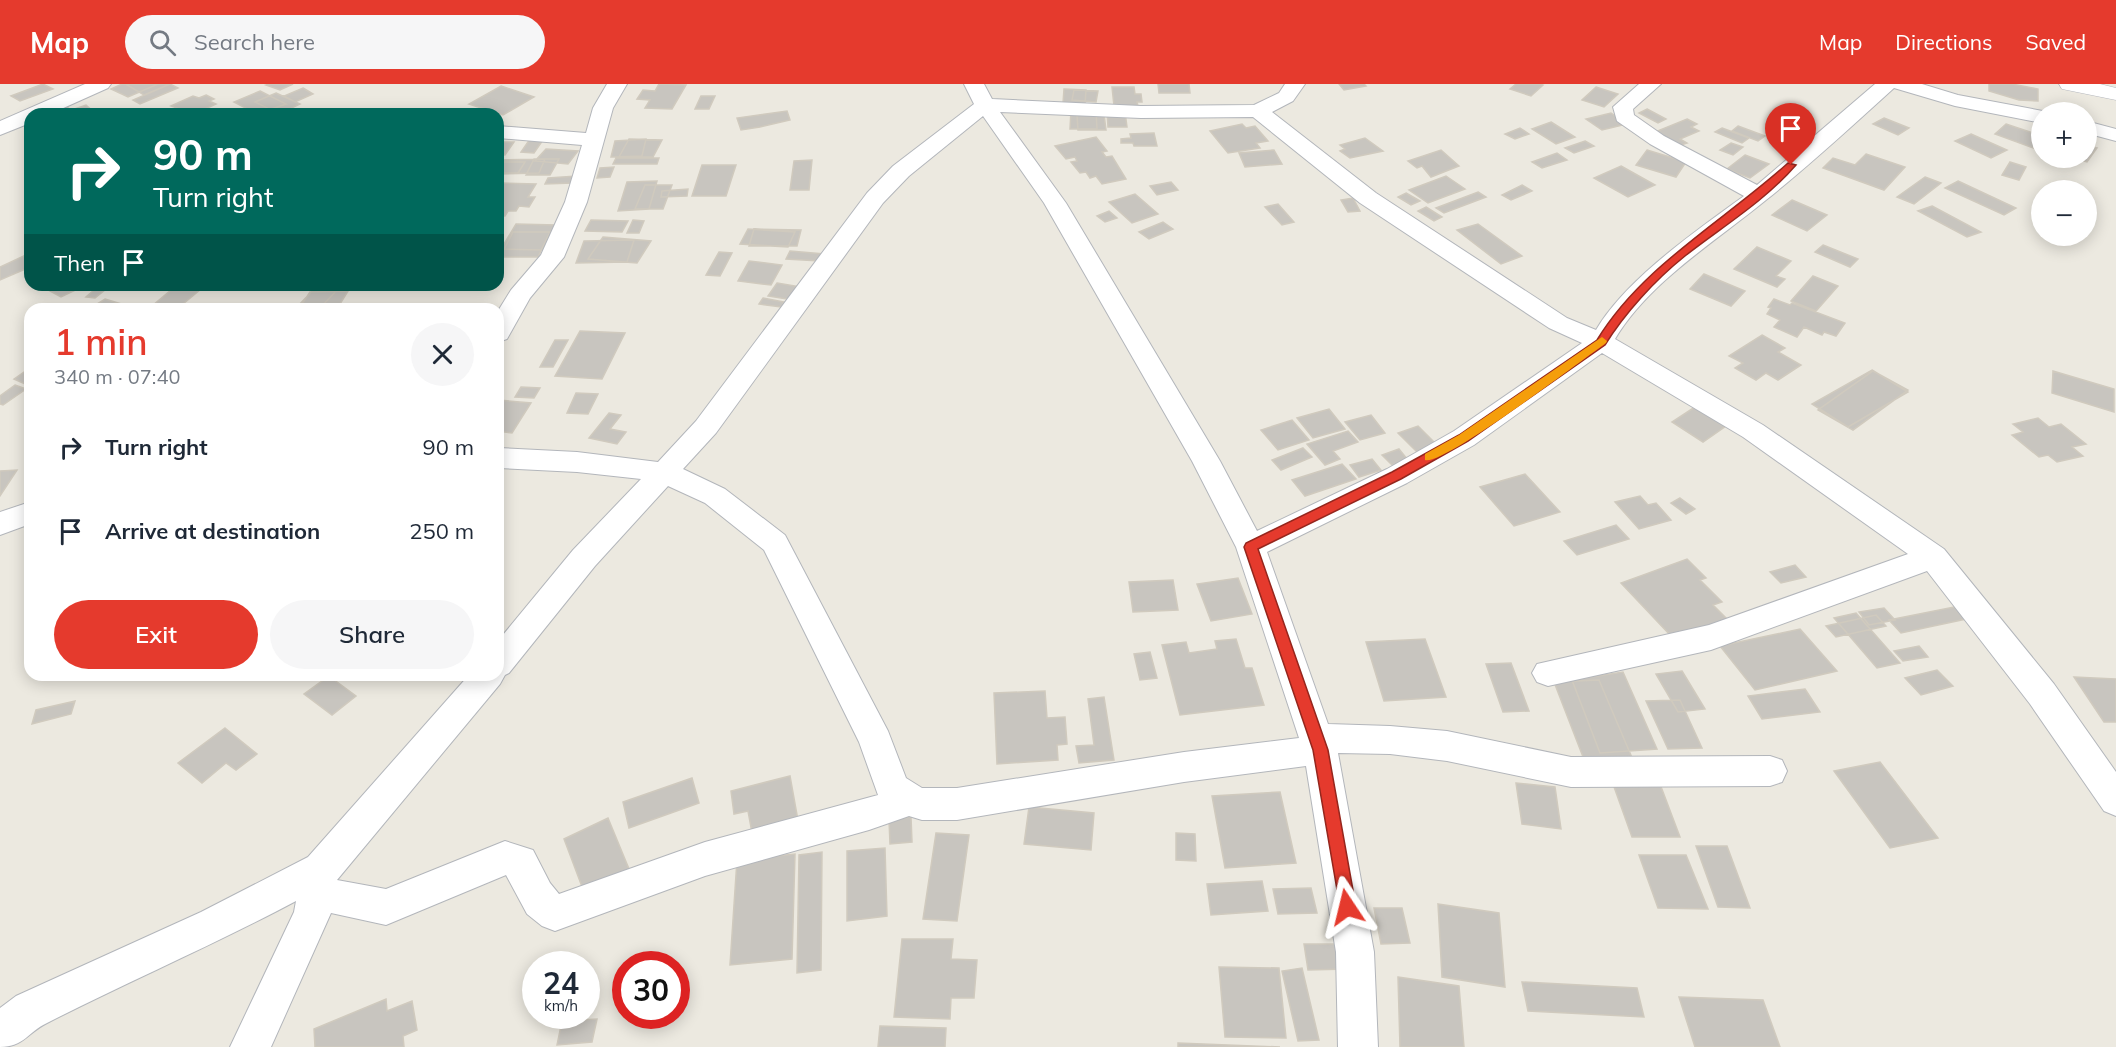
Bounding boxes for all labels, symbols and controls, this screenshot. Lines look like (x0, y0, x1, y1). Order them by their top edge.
search box (125, 15, 545, 69)
text: Map (30, 25, 89, 60)
icon: search (146, 26, 179, 59)
text: Search here (194, 28, 315, 56)
text: Map (1819, 29, 1862, 55)
text: Directions (1895, 29, 1992, 55)
text: Saved (2025, 29, 2086, 55)
map controls (2031, 102, 2097, 246)
button: + (2031, 102, 2097, 168)
pin (1765, 103, 1816, 165)
icon: arrive (1774, 112, 1807, 145)
text: 90 m (153, 128, 253, 181)
icon: right (54, 132, 132, 210)
text: Turn right (153, 180, 273, 214)
button: − (2031, 180, 2097, 246)
icon: arrive (117, 246, 150, 279)
text: Then (54, 249, 105, 277)
text: 1 min (54, 319, 148, 364)
button: close (411, 323, 474, 386)
text: 340 m · 07:40 (54, 364, 180, 389)
icon: right (54, 431, 87, 464)
text: Turn right (105, 433, 208, 461)
text: 90 m (423, 433, 474, 461)
icon: arrive (54, 515, 87, 548)
text: Arrive at destination (105, 517, 320, 545)
text: 250 m (409, 517, 474, 545)
button: Exit (54, 600, 258, 669)
button: Share (270, 600, 474, 669)
position arrow (1315, 875, 1379, 939)
speed limit sign: 30 (612, 951, 690, 1029)
text: 24 (543, 964, 579, 1002)
text: km/h (544, 996, 578, 1015)

